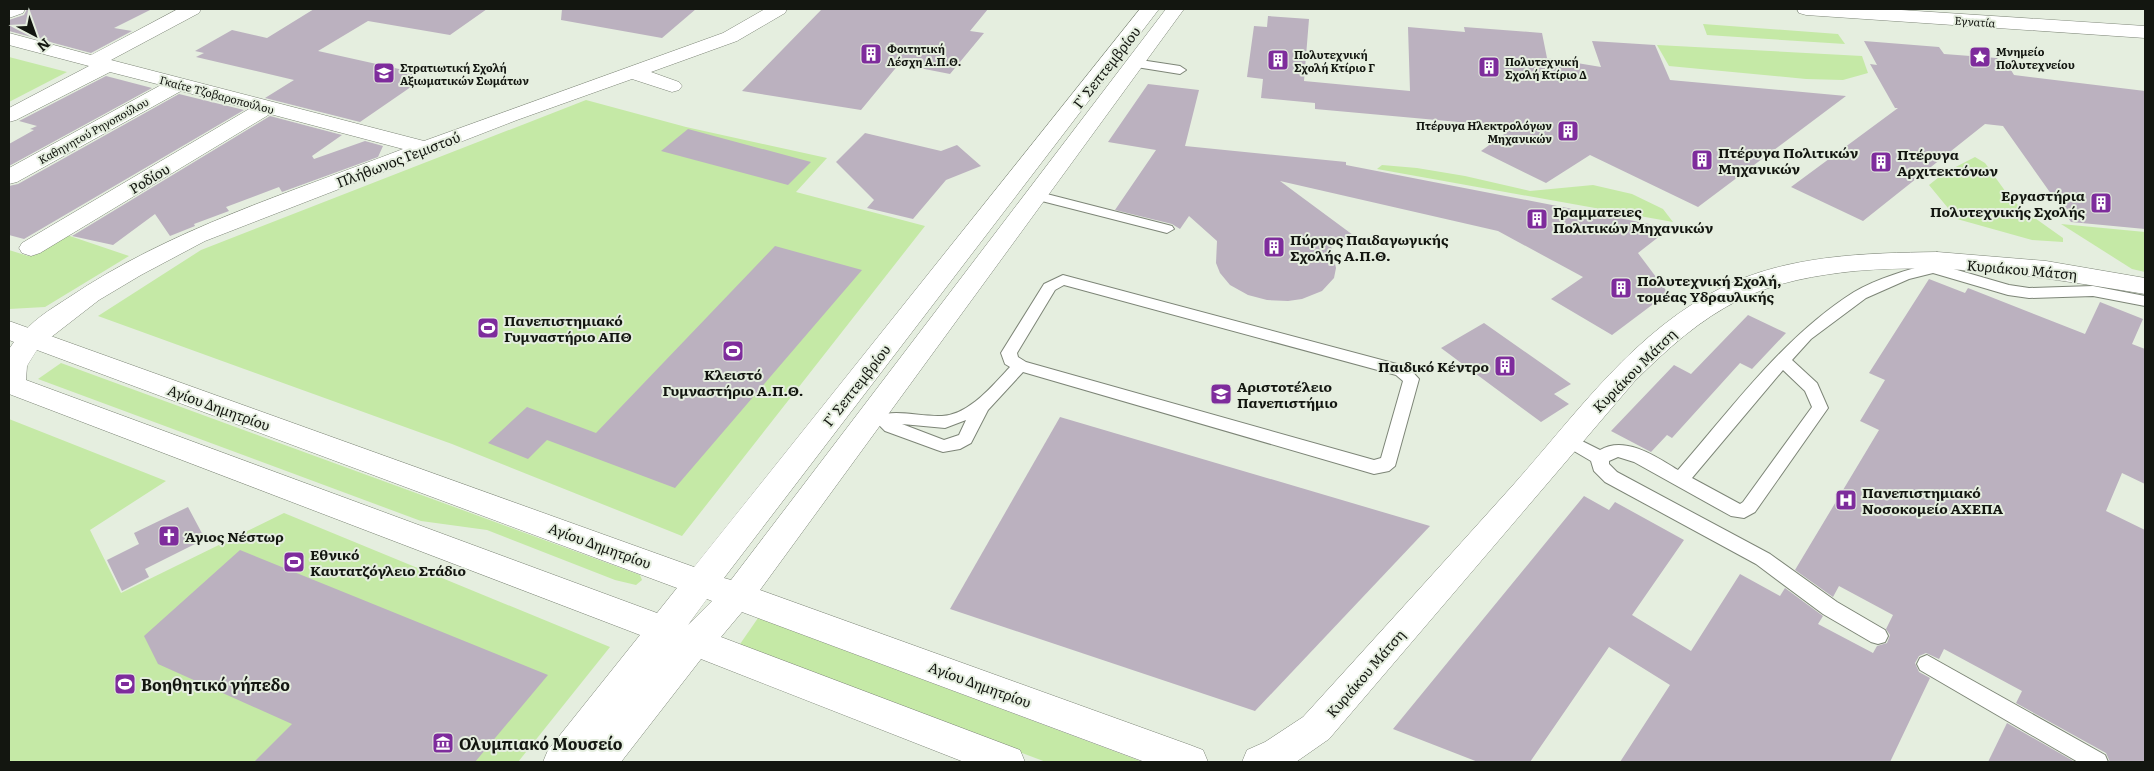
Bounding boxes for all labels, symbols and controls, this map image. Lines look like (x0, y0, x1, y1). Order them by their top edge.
north arrow (10, 10, 60, 60)
street label: Εγνατία (1954, 12, 1996, 30)
street label: Γ' Σεπτεμβρίου (1068, 22, 1144, 112)
text: N (33, 34, 55, 57)
place label: Φοιτητική Λέσχη Α.Π.Θ. (887, 40, 961, 69)
building icon: Φοιτητική Λέσχη Α.Π.Θ. (859, 42, 883, 66)
place label: Μνημείο Πολυτεχνείου (1996, 43, 2075, 72)
place icon: Μνημείο Πολυτεχνείου (1968, 45, 1992, 69)
place label: Πολυτεχνική Σχολή Κτίριο Γ (1294, 46, 1375, 75)
building icon: Πολυτεχνική Σχολή Κτίριο Γ (1266, 48, 1290, 72)
place label: Πολυτεχνική Σχολή Κτίριο Δ (1505, 53, 1587, 82)
building icon: Πολυτεχνική Σχολή Κτίριο Δ (1477, 55, 1501, 79)
place label: Στρατιωτική Σχολή Αξιωματικών Σωμάτων (400, 59, 529, 89)
school or university icon: Στρατιωτική Σχολή Αξιωματικών Σωμάτων (372, 61, 396, 85)
street label: Γκαίτε Τζοβαροπούλου (158, 71, 276, 117)
street label: Καθηγητού Ρηγοπούλου (35, 93, 151, 167)
place label: Πτέρυγα Ηλεκτρολόγων Μηχανικών (1416, 117, 1552, 146)
building icon: Πτέρυγα Ηλεκτρολόγων Μηχανικών (1556, 119, 1580, 143)
street label: Πλήθωνος Γεμιστού (333, 126, 463, 192)
place label: Πτέρυγα Πολιτικών Μηχανικών (1718, 142, 1858, 178)
place label: Πτέρυγα Αρχιτεκτόνων (1897, 144, 1998, 180)
building icon: Πτέρυγα Πολιτικών Μηχανικών (1690, 148, 1714, 172)
building icon: Πτέρυγα Αρχιτεκτόνων (1869, 150, 1893, 174)
street label: Ροδίου (125, 158, 173, 198)
place label: Εργαστήρια Πολυτεχνικής Σχολής (1930, 185, 2085, 221)
building icon: Εργαστήρια Πολυτεχνικής Σχολής (2089, 191, 2113, 215)
place label: Γραμματειες Πολιτικών Μηχανικών (1553, 201, 1713, 237)
building icon: Γραμματειες Πολιτικών Μηχανικών (1525, 207, 1549, 231)
place label: Πύργος Παιδαγωγικής Σχολής Α.Π.Θ. (1290, 229, 1449, 265)
building icon: Πύργος Παιδαγωγικής Σχολής Α.Π.Θ. (1262, 235, 1286, 259)
street label: Κυριάκου Μάτση (1966, 254, 2078, 284)
place label: Πολυτεχνική Σχολή, τομέας Yδραυλικής (1637, 270, 1782, 306)
building icon: Πολυτεχνική Σχολή, τομέας Yδραυλικής (1609, 276, 1633, 300)
place label: Πανεπιστημιακό Γυμναστήριο ΑΠΘ (504, 310, 632, 346)
sports icon: Πανεπιστημιακό Γυμναστήριο ΑΠΘ (476, 316, 500, 340)
street label: Κυριάκου Μάτση (1588, 324, 1680, 416)
sports icon: Κλειστό Γυμναστήριο Α.Π.Θ. (721, 339, 745, 363)
street label: Γ' Σεπτεμβρίου (818, 340, 894, 430)
building icon: Παιδικό Κέντρο (1493, 354, 1517, 378)
place label: Παιδικό Κέντρο (1378, 356, 1489, 376)
place label: Κλειστό Γυμναστήριο Α.Π.Θ. (663, 364, 803, 400)
place label: Αριστοτέλειο Πανεπιστήμιο (1237, 376, 1338, 412)
street label: Αγίου Δημητρίου (165, 379, 273, 435)
school or university icon: Αριστοτέλειο Πανεπιστήμιο (1209, 382, 1233, 406)
place label: Πανεπιστημιακό Νοσοκομείο ΑΧΕΠΑ (1862, 482, 2004, 518)
hospital icon: Πανεπιστημιακό Νοσοκομείο ΑΧΕΠΑ (1834, 488, 1858, 512)
street label: Αγίου Δημητρίου (546, 517, 654, 573)
church icon: Άγιος Νέστωρ (157, 524, 181, 548)
place label: Άγιος Νέστωρ (184, 526, 284, 546)
place label: Εθνικό Καυτατζόγλειο Στάδιο (310, 544, 466, 580)
sports icon: Εθνικό Καυτατζόγλειο Στάδιο (282, 550, 306, 574)
street label: Κυριάκου Μάτση (1321, 625, 1409, 721)
street label: Αγίου Δημητρίου (926, 656, 1034, 712)
sports icon: Βοηθητικό γήπεδο (113, 672, 137, 696)
place label: Βοηθητικό γήπεδο (141, 672, 290, 696)
museum icon: Ολυμπιακό Μουσείο (431, 731, 455, 755)
place label: Ολυμπιακό Μουσείο (459, 731, 623, 755)

